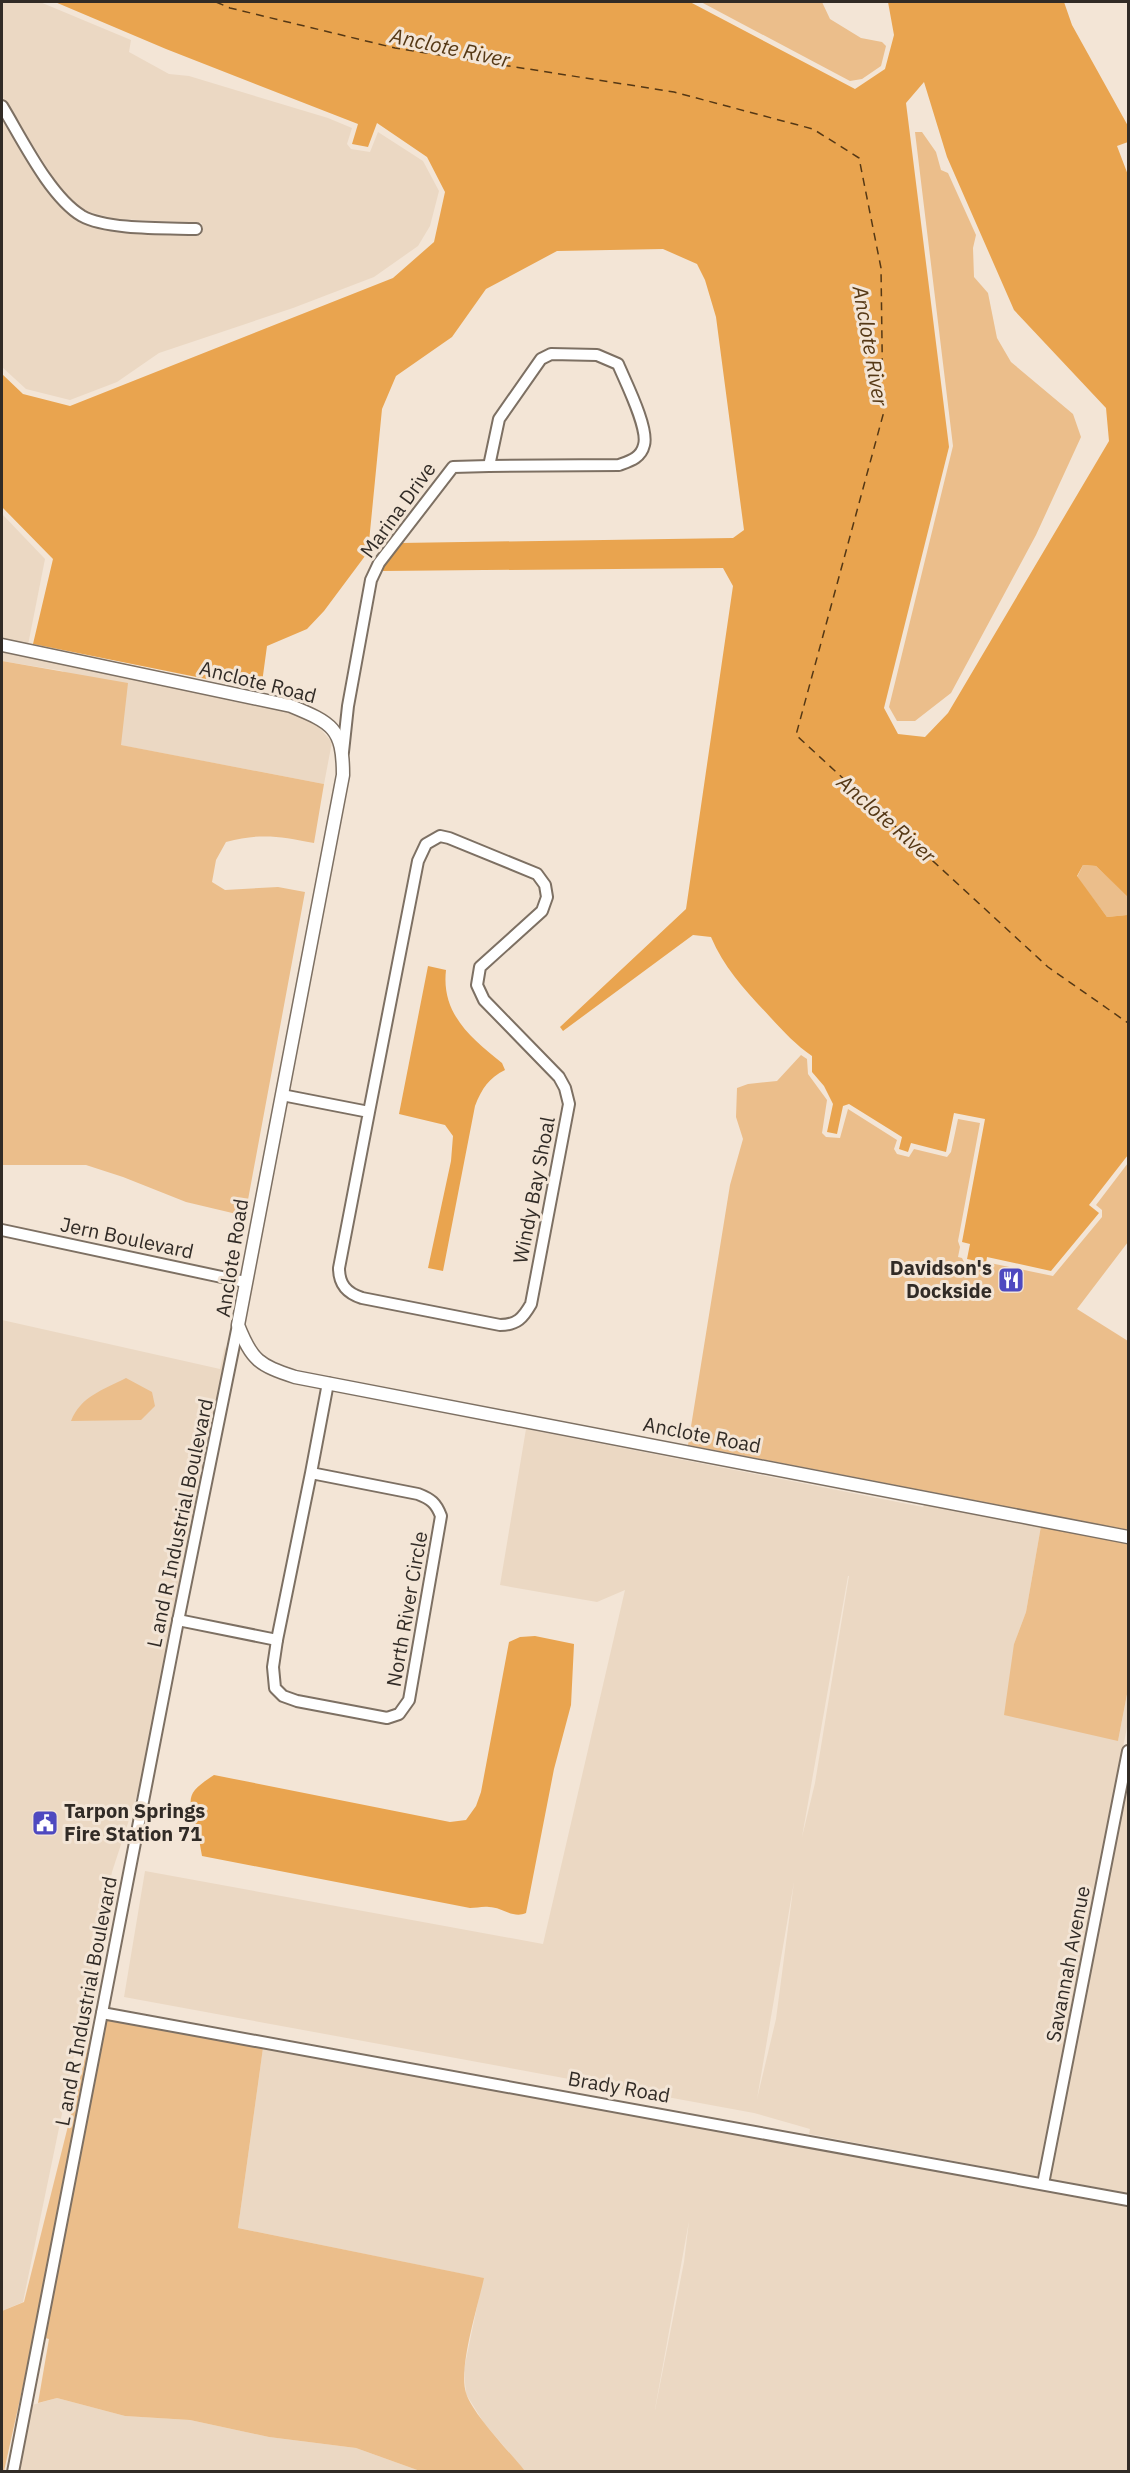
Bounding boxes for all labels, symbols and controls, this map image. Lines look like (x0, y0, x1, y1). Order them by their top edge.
water label: Anclote River (387, 20, 514, 74)
water label: Anclote River (846, 283, 896, 409)
street label: Marina Drive (354, 456, 442, 563)
street label: Anclote Road (197, 654, 319, 709)
water label: Anclote River (831, 767, 943, 870)
street label: Windy Bay Shoal (506, 1114, 561, 1266)
street label: Anclote Road (209, 1197, 254, 1319)
street label: Jern Boulevard (58, 1210, 196, 1265)
place label: Davidson's Dockside (890, 1254, 992, 1304)
restaurant icon: Davidson's Dockside (996, 1265, 1026, 1295)
street label: L and R Industrial Boulevard (140, 1396, 219, 1650)
street label: Anclote Road (641, 1410, 763, 1459)
street label: North River Circle (380, 1529, 433, 1689)
place label: Tarpon Springs Fire Station 71 (64, 1797, 205, 1847)
public building icon: Tarpon Springs Fire Station 71 (30, 1808, 60, 1838)
street label: L and R Industrial Boulevard (48, 1874, 123, 2128)
street label: Savannah Avenue (1039, 1883, 1096, 2044)
street label: Brady Road (566, 2064, 672, 2109)

